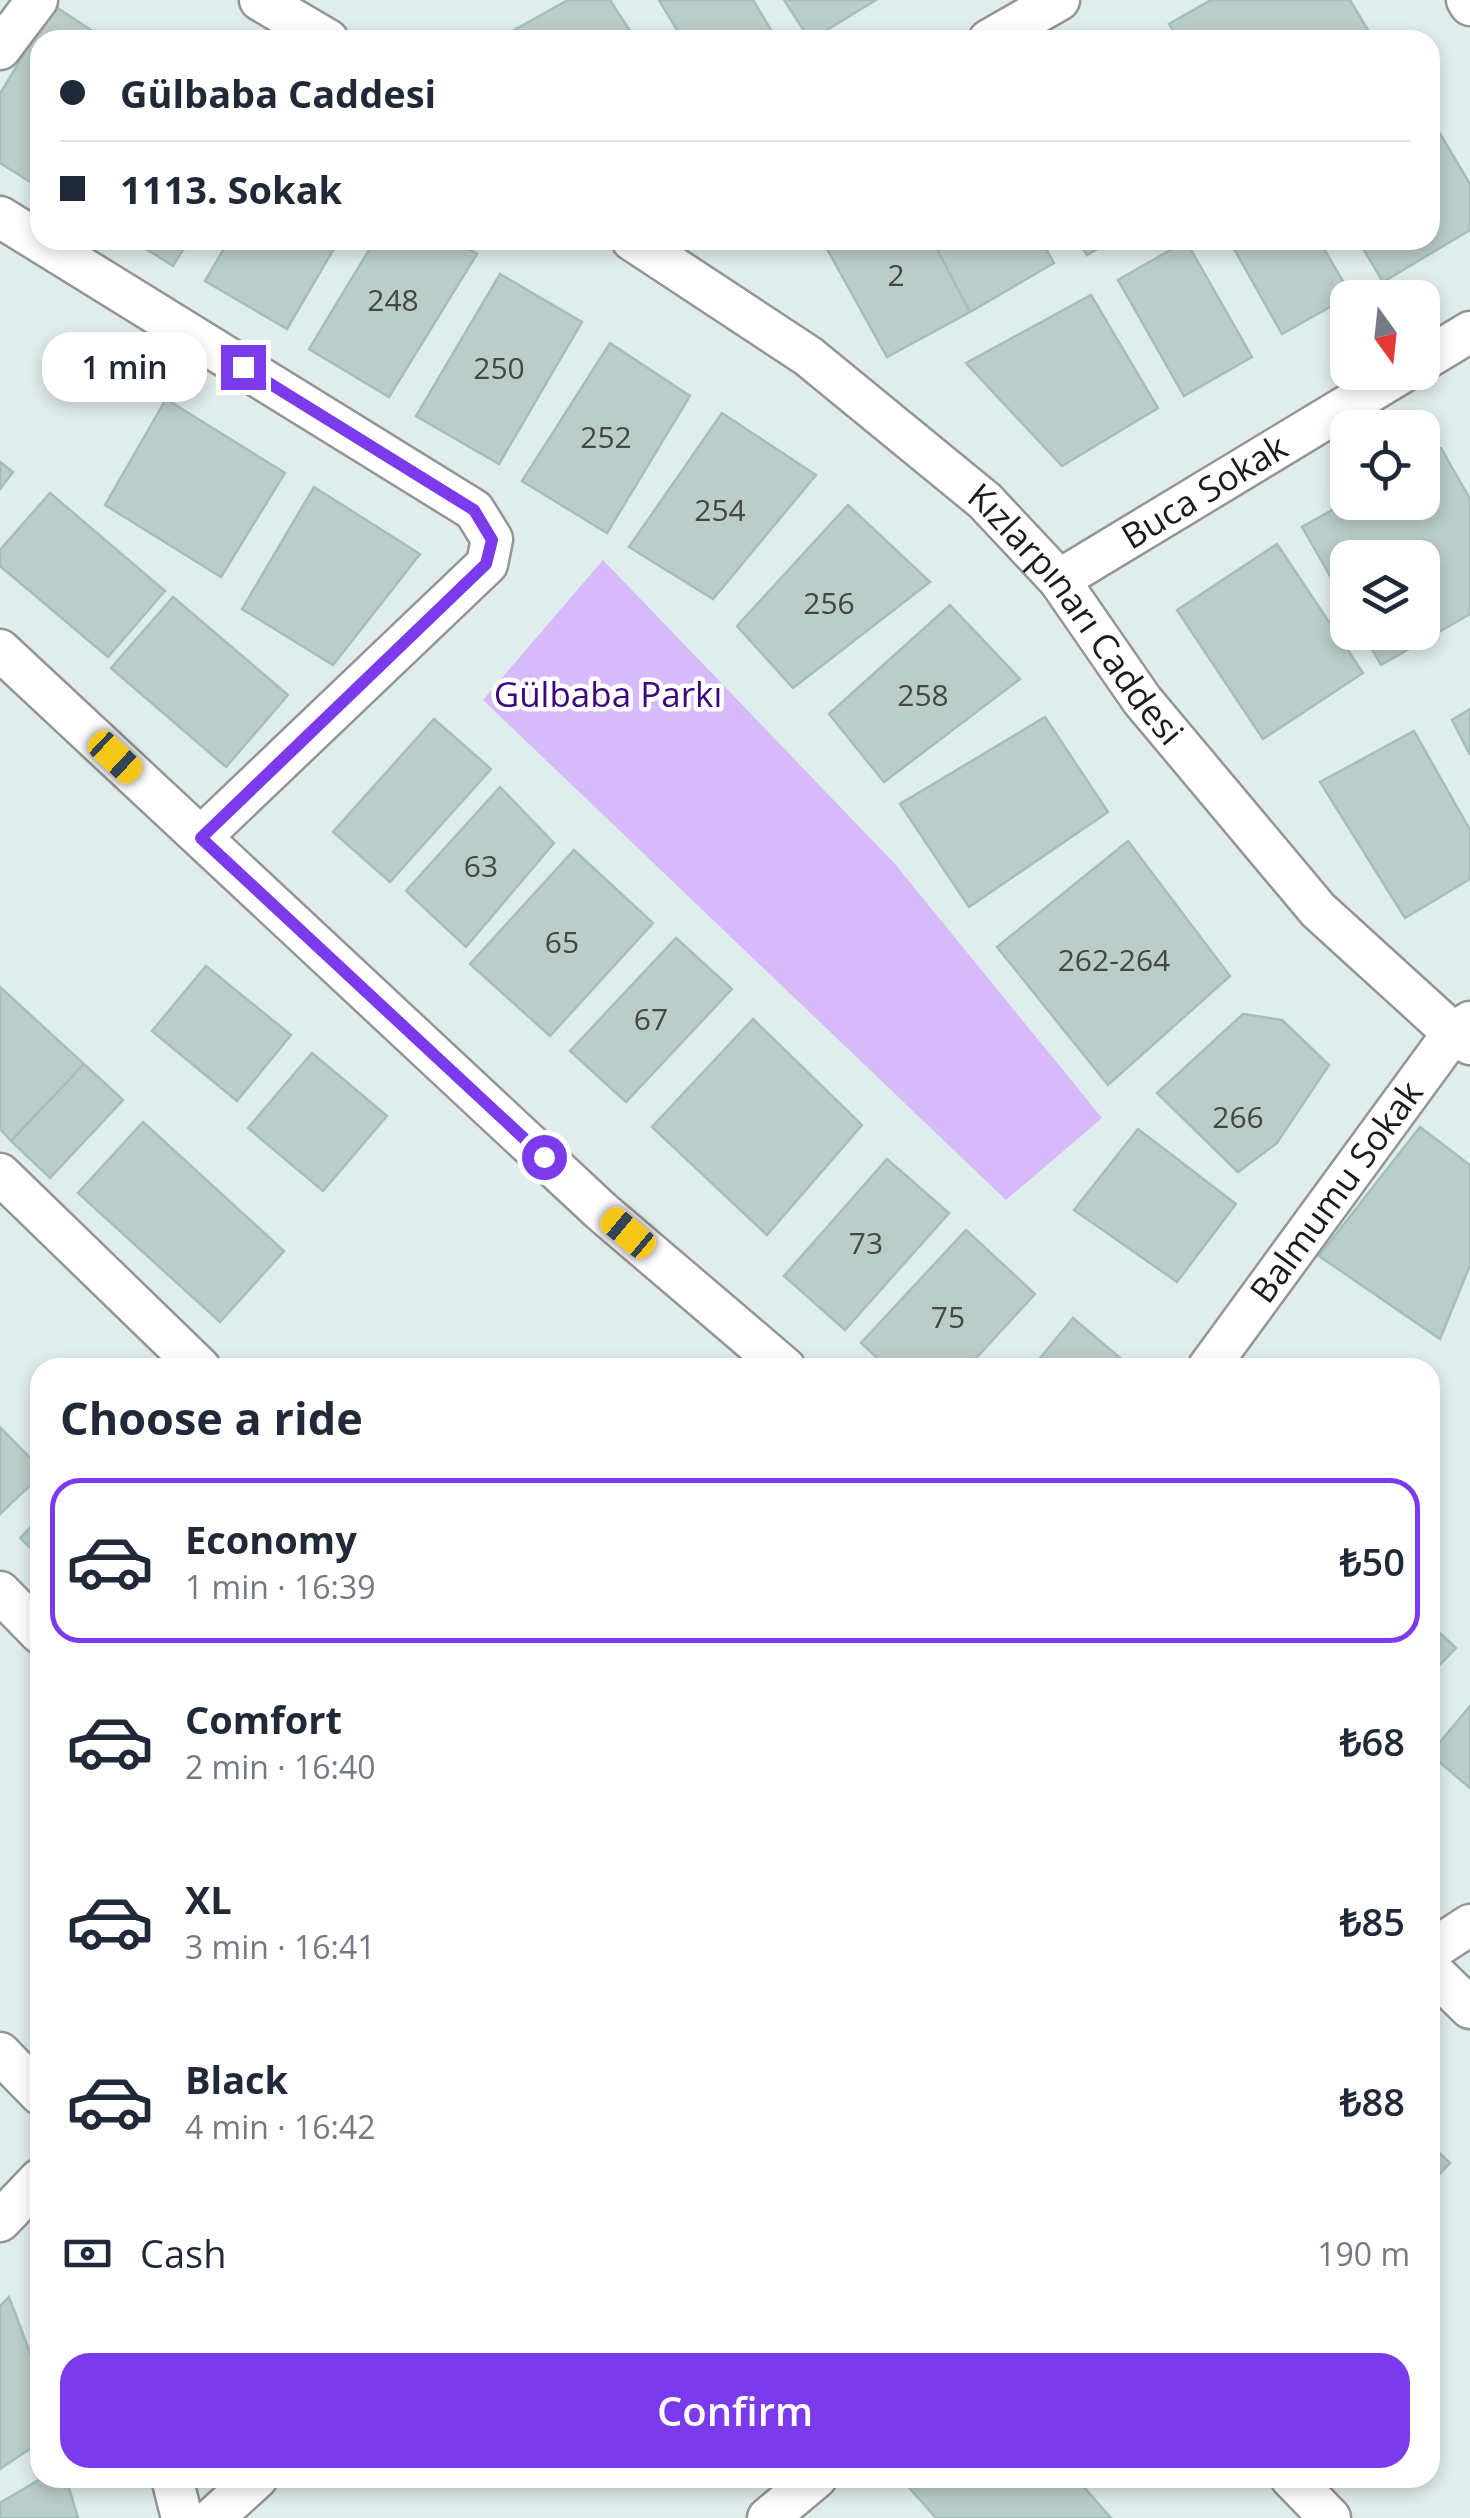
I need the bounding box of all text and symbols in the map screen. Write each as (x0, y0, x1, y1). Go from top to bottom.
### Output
text: Gülbaba Caddesi (120, 67, 436, 119)
text: 1113. Sokak (120, 163, 342, 215)
house number: 2 (887, 254, 905, 295)
house number: 248 (367, 279, 419, 320)
north arrow (1330, 280, 1440, 390)
map controls (1330, 280, 1440, 650)
callout: 1 min (43, 332, 208, 402)
text: 1 min (81, 345, 168, 388)
route end (221, 345, 266, 390)
house number: 250 (473, 347, 525, 388)
button: locate (1330, 410, 1440, 520)
house number: 252 (580, 416, 632, 457)
street label: Buca Sokak (1112, 422, 1296, 559)
street label: Kızlarpınarı Caddesi (959, 472, 1195, 754)
house number: 254 (694, 489, 746, 530)
button: layers (1330, 540, 1440, 650)
house number: 256 (803, 582, 855, 623)
park label: Gülbaba Parkı (494, 670, 722, 717)
house number: 258 (897, 674, 949, 715)
car (83, 726, 147, 788)
house number: 63 (464, 845, 498, 886)
house number: 65 (545, 921, 579, 962)
house number: 262-264 (1058, 939, 1170, 980)
house number: 67 (634, 998, 668, 1039)
street label: Balmumu Sokak (1239, 1070, 1433, 1312)
house number: 266 (1212, 1096, 1264, 1137)
route start (522, 1135, 567, 1180)
car (595, 1202, 661, 1264)
house number: 73 (849, 1222, 883, 1263)
house number: 75 (931, 1296, 965, 1337)
text: Choose a ride (60, 1387, 363, 1448)
text: Economy (185, 1513, 357, 1565)
icon: car (65, 1516, 155, 1606)
text: ₺50 (1340, 1535, 1405, 1587)
text: 1 min · 16:39 (185, 1565, 376, 1608)
text: Comfort (185, 1693, 342, 1745)
icon: car (65, 1696, 155, 1786)
text: ₺68 (1340, 1715, 1405, 1767)
text: 2 min · 16:40 (185, 1745, 376, 1788)
text: XL (185, 1873, 232, 1925)
icon: car (65, 1876, 155, 1966)
text: ₺85 (1340, 1895, 1405, 1947)
text: 3 min · 16:41 (185, 1925, 376, 1968)
text: Black (185, 2053, 288, 2105)
icon: car (65, 2056, 155, 2146)
text: ₺88 (1340, 2075, 1405, 2127)
text: 4 min · 16:42 (185, 2105, 376, 2148)
icon: cash (60, 2226, 115, 2281)
text: Cash (140, 2227, 226, 2279)
text: 190 m (1317, 2232, 1410, 2275)
button: Confirm (60, 2353, 1410, 2468)

